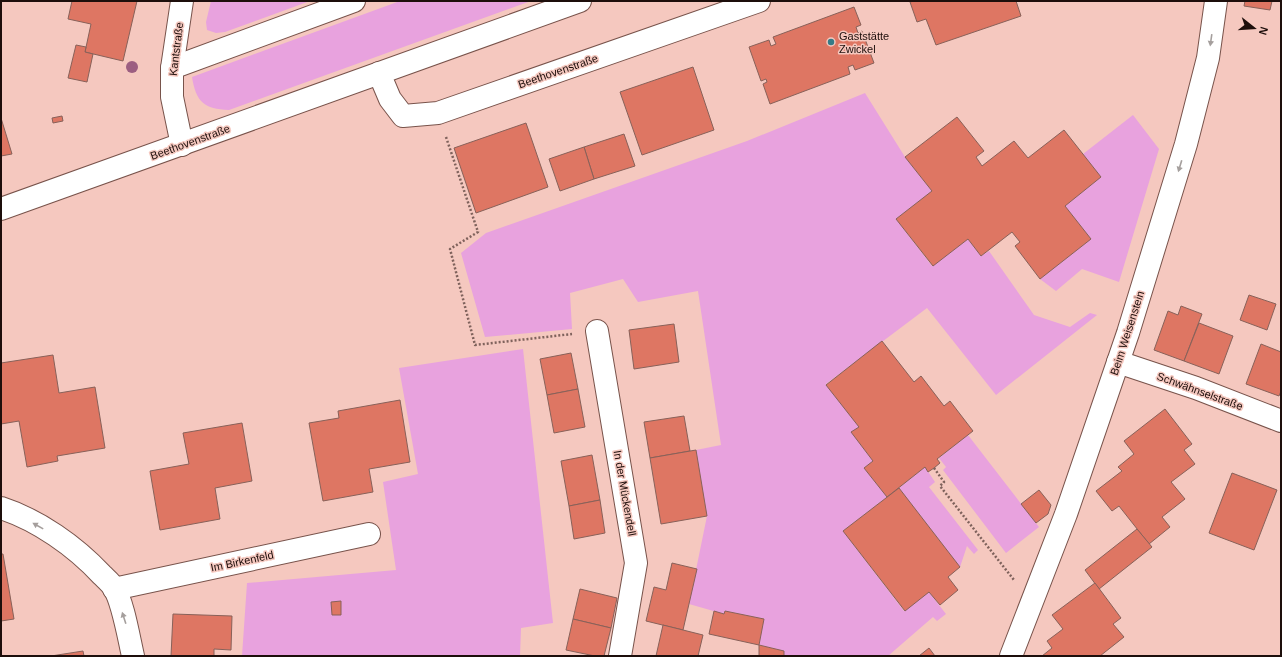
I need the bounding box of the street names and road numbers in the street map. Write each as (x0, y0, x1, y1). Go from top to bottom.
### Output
street label: Kantstraße (167, 22, 185, 76)
street label: Beethovenstraße (516, 52, 600, 90)
street label: Beethovenstraße (149, 122, 231, 162)
street label: Beim Weisenstein (1108, 289, 1146, 377)
street label: Schwähnselstraße (1155, 370, 1245, 412)
street label: In der Mückendell (612, 449, 638, 537)
street label: Im Birkenfeld (209, 548, 275, 574)

